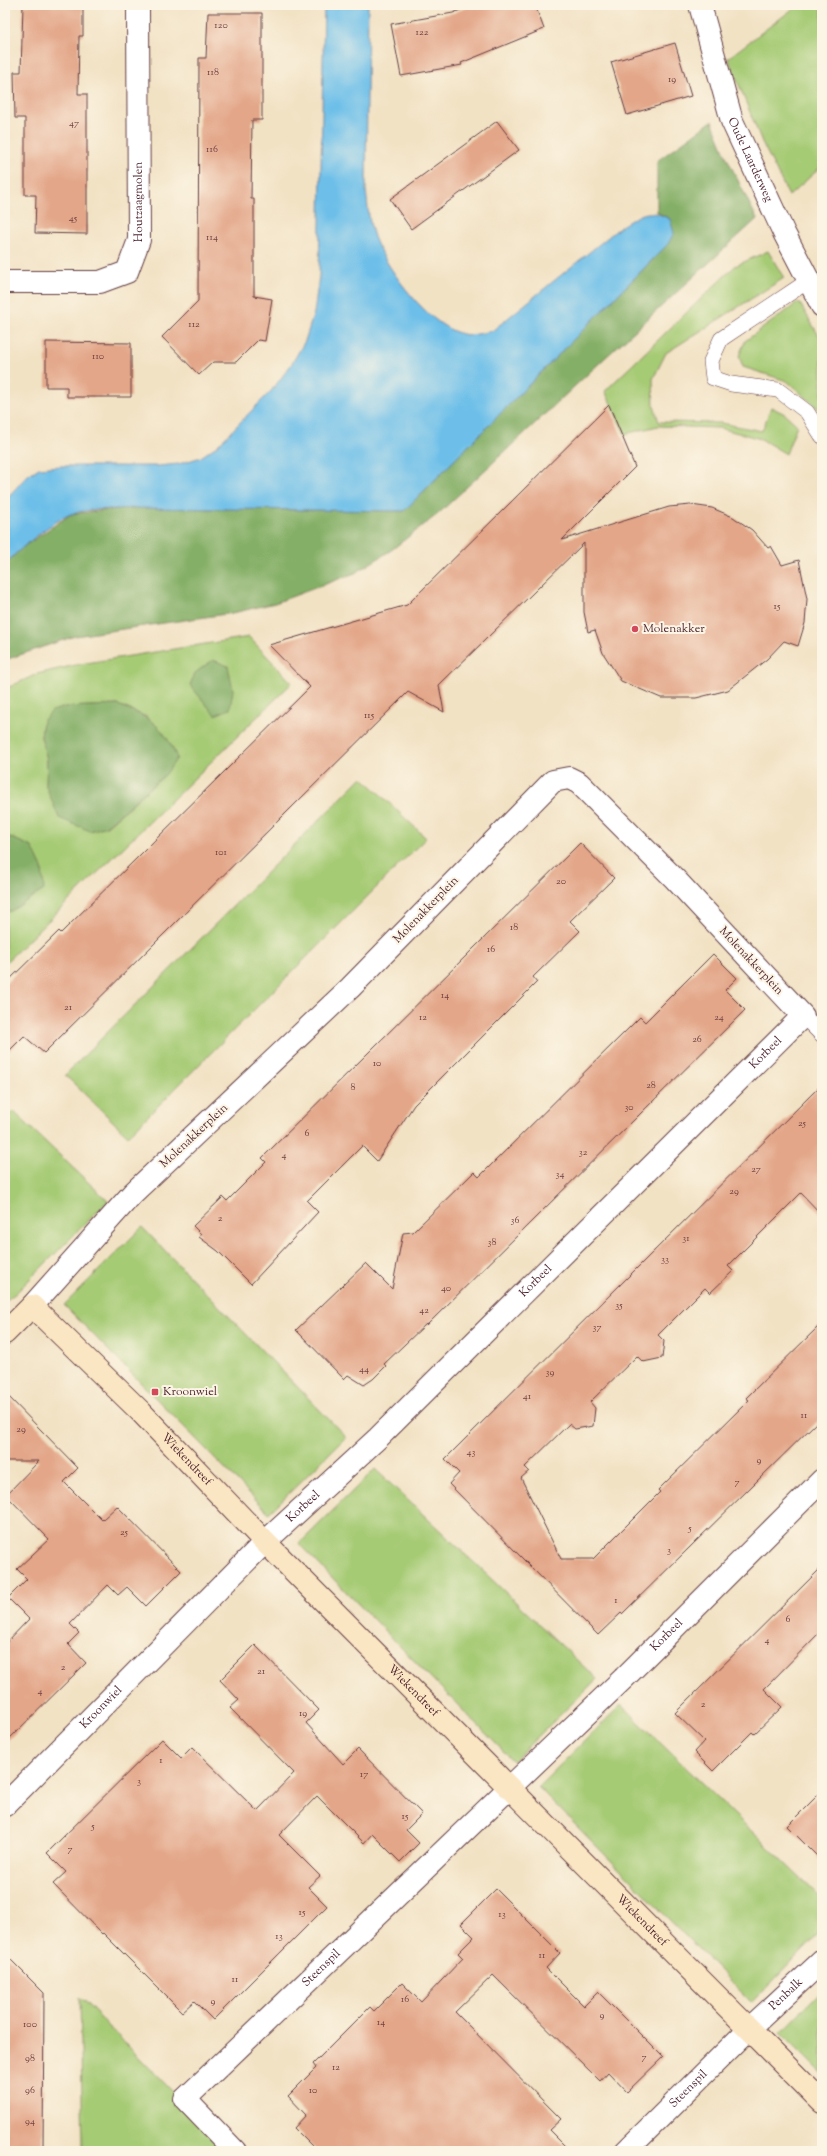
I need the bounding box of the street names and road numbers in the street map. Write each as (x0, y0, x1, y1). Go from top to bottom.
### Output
street label: Oude Laarderweg (723, 114, 777, 205)
street label: Houtzaagmolen (130, 162, 148, 242)
street label: Molenakkerplein (389, 872, 463, 948)
street label: Molenakkerplein (715, 923, 787, 999)
street label: Korbeel (745, 1032, 787, 1073)
street label: Molenakkerplein (156, 1100, 232, 1172)
street label: Korbeel (515, 1260, 557, 1302)
street label: Wiekendreef (157, 1429, 217, 1491)
street label: Korbeel (283, 1486, 325, 1527)
street label: Korbeel (646, 1614, 688, 1656)
street label: Wiekendreef (383, 1661, 444, 1722)
street label: Kroonwiel (76, 1682, 127, 1733)
street label: Wiekendreef (612, 1891, 672, 1951)
street label: Steenspil (298, 1945, 345, 1991)
street label: Penbalk (765, 1974, 808, 2015)
street label: Steenspil (665, 2065, 712, 2112)

